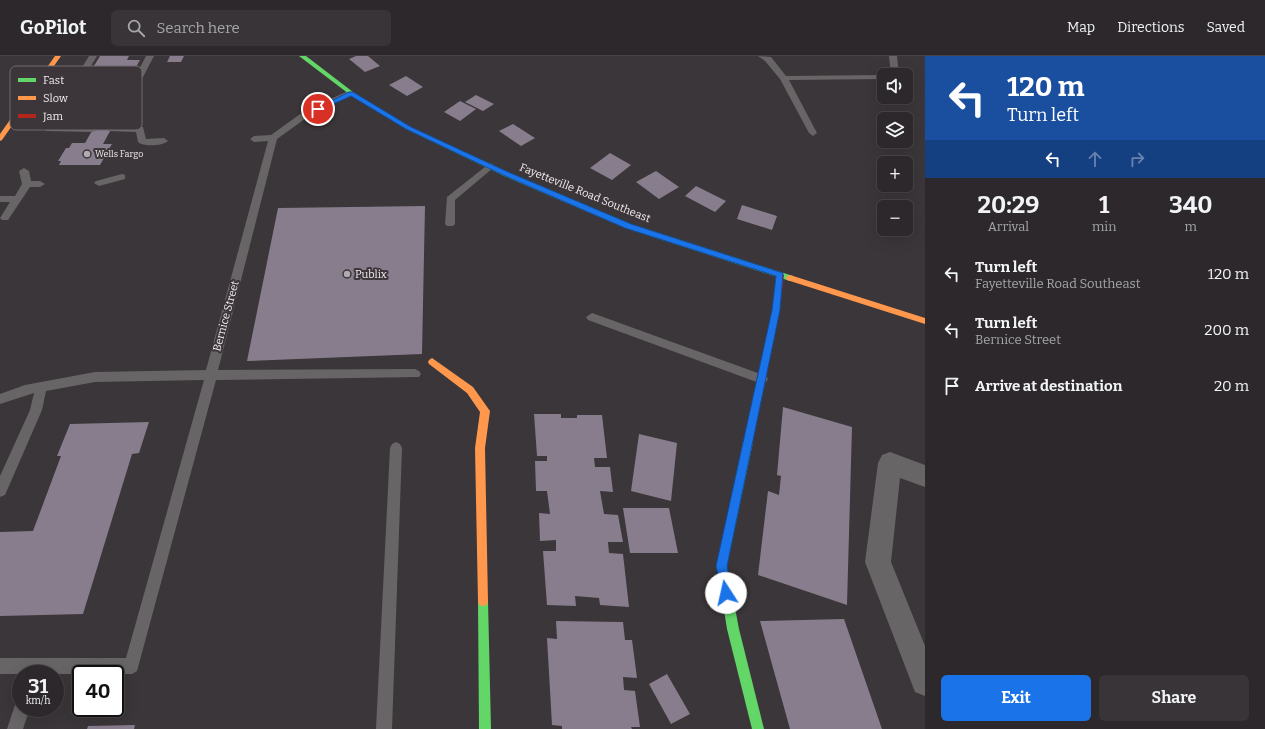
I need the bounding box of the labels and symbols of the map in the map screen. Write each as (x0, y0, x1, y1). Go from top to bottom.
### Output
legend (10, 66, 142, 130)
text: Fast (43, 74, 64, 87)
text: Slow (43, 92, 68, 105)
pin (301, 92, 335, 126)
text: Jam (42, 110, 63, 123)
marker: Wells Fargo (82, 149, 92, 159)
place label: Wells Fargo (95, 149, 143, 159)
street label: Fayetteville Road Southeast (518, 161, 652, 225)
place label: Publix (355, 268, 387, 281)
marker: Publix (342, 269, 352, 279)
street label: Bernice Street (210, 279, 242, 353)
position arrow (705, 572, 747, 614)
speed limit sign: 40 (72, 665, 124, 717)

